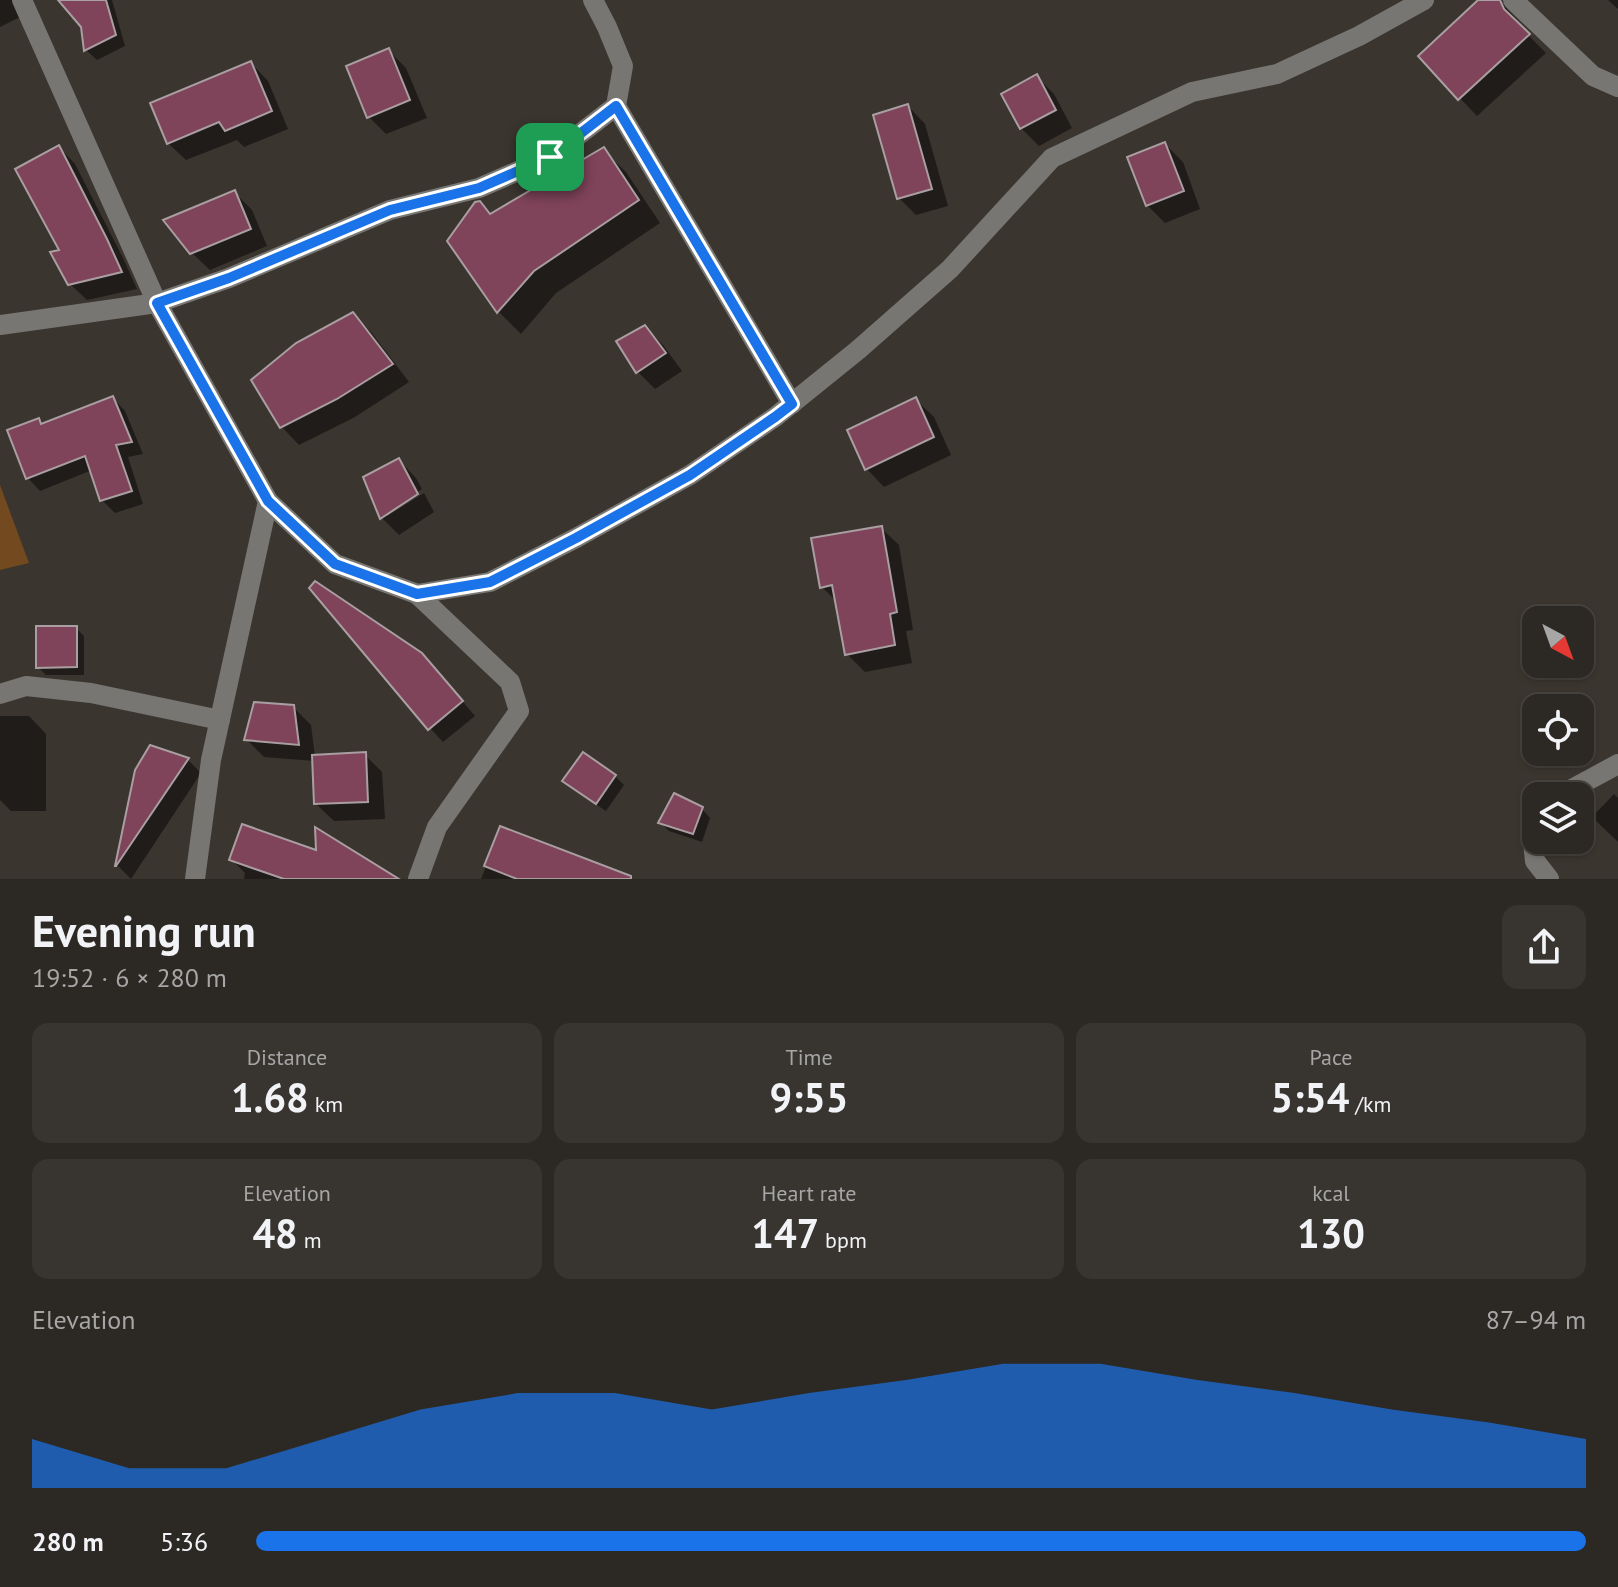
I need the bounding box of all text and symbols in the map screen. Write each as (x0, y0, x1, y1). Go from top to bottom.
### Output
pin (516, 123, 584, 191)
icon: arrive (528, 135, 572, 179)
north arrow (1522, 606, 1594, 678)
map controls (1522, 606, 1594, 854)
button: locate (1522, 694, 1594, 766)
button: layers (1522, 782, 1594, 854)
text: Evening run (32, 902, 256, 959)
button: share (1502, 905, 1586, 989)
text: 19:52 · 6 × 280 m (32, 961, 227, 994)
text: Distance (247, 1043, 327, 1071)
text: Time (785, 1043, 833, 1071)
text: Pace (1309, 1043, 1353, 1071)
text: 1.68 (231, 1071, 309, 1123)
text: 9:55 (770, 1071, 848, 1123)
text: 5:54 (1271, 1071, 1349, 1123)
text: km (309, 1090, 343, 1118)
text: /km (1349, 1090, 1391, 1118)
text: Elevation (243, 1179, 331, 1207)
text: Heart rate (761, 1179, 857, 1207)
text: kcal (1312, 1179, 1350, 1207)
text: 48 (252, 1207, 298, 1259)
text: 147 (751, 1207, 819, 1259)
text: 130 (1297, 1207, 1365, 1259)
text: m (298, 1226, 322, 1254)
text: bpm (819, 1226, 867, 1254)
text: Elevation (32, 1303, 136, 1336)
text: 87–94 m (1486, 1303, 1586, 1336)
text: 280 m (32, 1525, 104, 1558)
text: 5:36 (160, 1525, 208, 1558)

